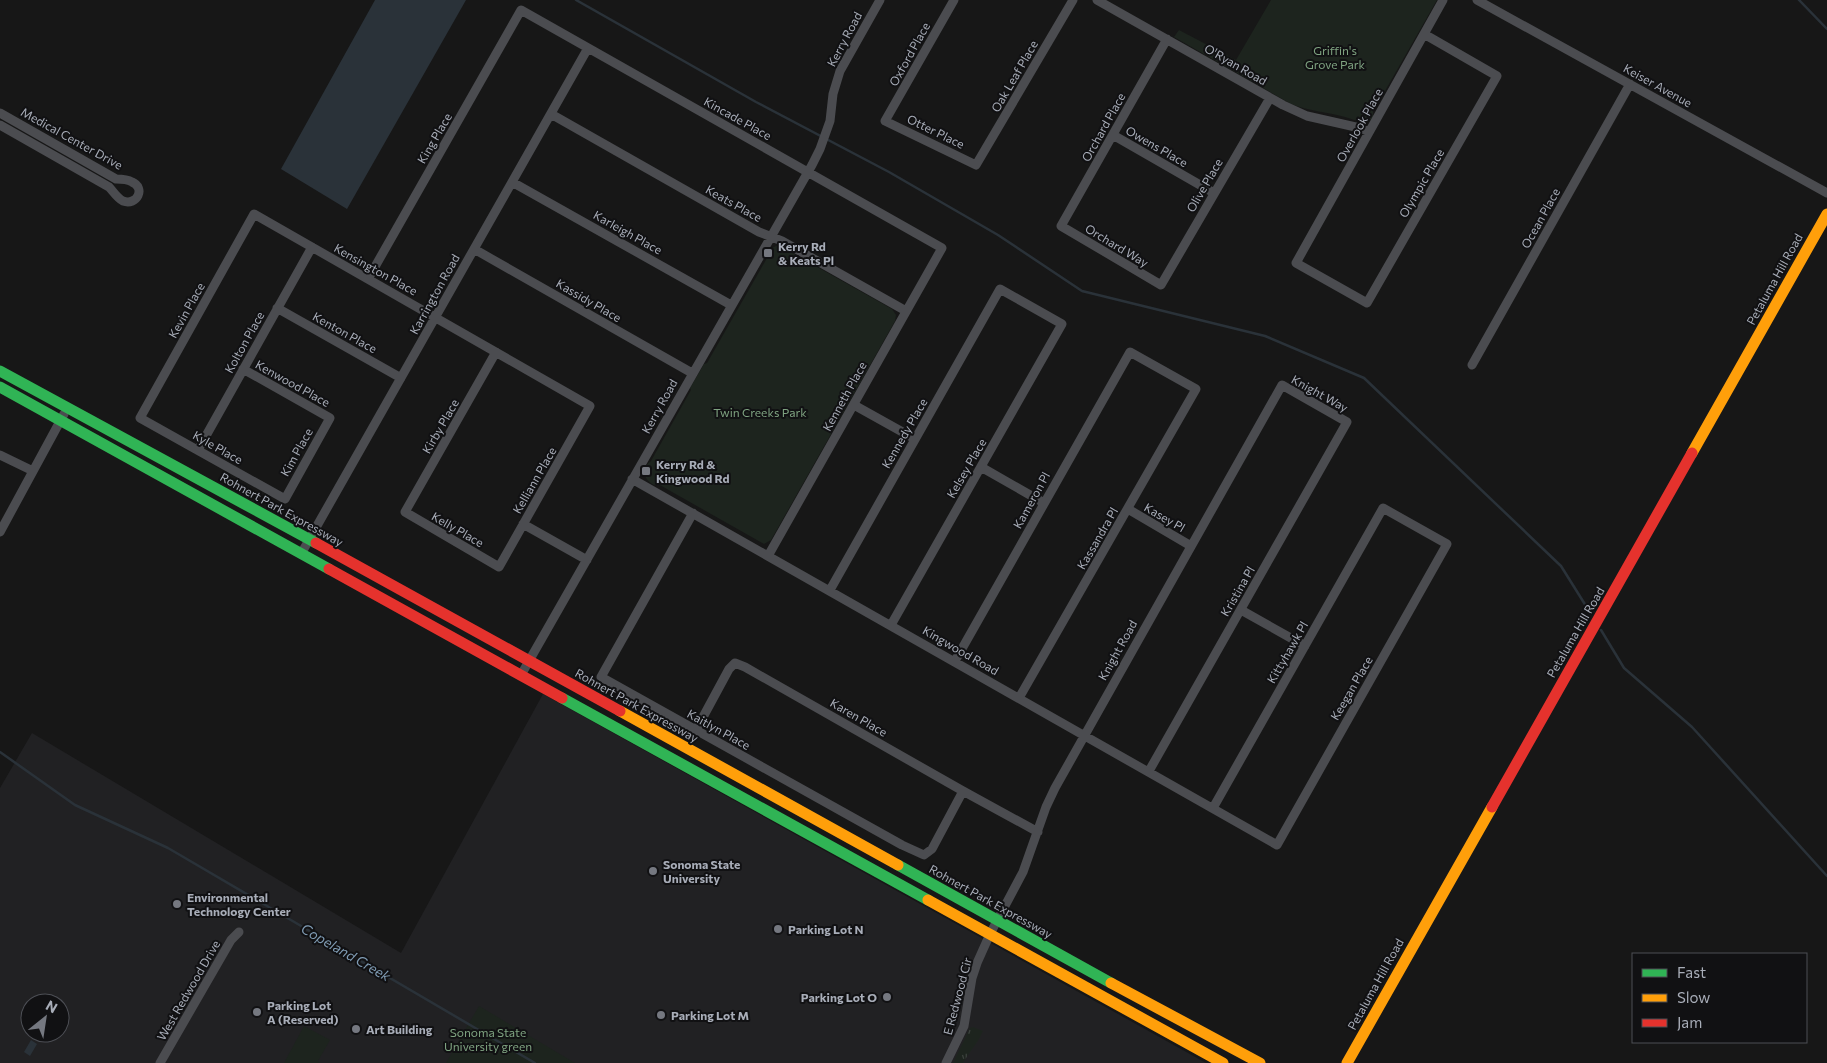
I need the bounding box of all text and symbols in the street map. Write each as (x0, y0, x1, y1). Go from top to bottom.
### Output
street label: Kerry Road (824, 9, 864, 69)
street label: Oxford Place (886, 20, 932, 88)
street label: Oak Leaf Place (988, 38, 1040, 114)
street label: O'Ryan Road (1202, 41, 1270, 88)
park label: Griffin's Grove Park (1305, 43, 1366, 71)
street label: Keiser Avenue (1621, 60, 1695, 110)
street label: Overlook Place (1333, 86, 1385, 164)
street label: Orchard Place (1078, 90, 1128, 164)
street label: Kincade Place (702, 94, 774, 142)
street label: Medical Center Drive (19, 104, 125, 172)
street label: King Place (414, 110, 454, 166)
street label: Otter Place (905, 111, 967, 151)
street label: Owens Place (1124, 123, 1190, 169)
street label: Olympic Place (1396, 146, 1446, 220)
street label: Olive Place (1183, 156, 1225, 214)
street label: Keats Place (703, 182, 765, 224)
street label: Ocean Place (1518, 185, 1562, 251)
street label: Karleigh Place (591, 207, 665, 257)
street label: Orchard Way (1083, 221, 1151, 269)
street label: Petaluma Hill Road (1743, 231, 1805, 327)
place label: Kerry Rd & Keats Pl (778, 239, 834, 267)
street label: Kensington Place (332, 240, 420, 298)
marker: Kerry Rd & Keats Pl (762, 247, 774, 259)
street label: Karrington Road (406, 251, 462, 337)
street label: Kassidy Place (554, 276, 624, 324)
street label: Kevin Place (165, 280, 207, 340)
street label: Kolton Place (221, 309, 267, 375)
street label: Kenton Place (310, 309, 380, 355)
street label: Kenwood Place (253, 357, 333, 409)
street label: Kenneth Place (819, 359, 869, 433)
street label: Knight Way (1289, 372, 1351, 414)
street label: Kerry Road (638, 376, 680, 436)
street label: Kennedy Place (878, 395, 930, 471)
street label: Kirby Place (419, 396, 461, 456)
park label: Twin Creeks Park (713, 405, 807, 419)
street label: Kim Place (277, 425, 315, 479)
street label: Kyle Place (191, 428, 245, 466)
street label: Kelsey Place (943, 436, 989, 500)
street label: Kelliann Place (509, 444, 559, 516)
place label: Kerry Rd & Kingwood Rd (656, 457, 730, 485)
marker: Kerry Rd & Kingwood Rd (640, 465, 652, 477)
street label: Rohnert Park Expressway (218, 469, 346, 549)
street label: Kameron Pl (1010, 469, 1052, 531)
street label: Kasey Pl (1142, 500, 1188, 534)
street label: Kassandra Pl (1074, 505, 1120, 571)
street label: Kelly Place (430, 509, 486, 549)
street label: Kristina Pl (1217, 564, 1257, 618)
street label: Petaluma Hill Road (1543, 584, 1607, 680)
street label: Knight Road (1095, 617, 1139, 683)
street label: Kittyhawk Pl (1264, 619, 1310, 685)
street label: Kingwood Road (920, 623, 1002, 677)
street label: Keegan Place (1327, 654, 1375, 722)
street label: Rohnert Park Expressway (573, 665, 701, 745)
street label: Karen Place (828, 695, 890, 739)
street label: Kaitlyn Place (685, 706, 753, 752)
place label: Sonoma State University (663, 857, 740, 885)
street label: Rohnert Park Expressway (927, 861, 1055, 941)
marker: Sonoma State University (647, 865, 659, 877)
place label: Environmental Technology Center (187, 890, 291, 918)
marker: Environmental Technology Center (171, 898, 183, 910)
water label: Copeland Creek (298, 919, 394, 985)
place label: Parking Lot N (788, 922, 864, 936)
marker: Parking Lot N (772, 923, 784, 935)
street label: Petaluma Hill Road (1344, 936, 1406, 1032)
street label: West Redwood Drive (154, 937, 222, 1043)
legend (1632, 953, 1807, 1043)
street label: E Redwood Cir (940, 956, 974, 1036)
text: Fast (1677, 963, 1706, 981)
text: Slow (1677, 988, 1710, 1006)
place label: Parking Lot O (801, 990, 877, 1004)
marker: Parking Lot O (881, 991, 893, 1003)
north arrow (20, 993, 70, 1043)
text: N (43, 996, 61, 1016)
place label: Parking Lot A (Reserved) (267, 998, 338, 1026)
marker: Parking Lot A (Reserved) (251, 1006, 263, 1018)
place label: Parking Lot M (671, 1008, 749, 1022)
marker: Parking Lot M (655, 1009, 667, 1021)
text: Jam (1677, 1013, 1702, 1031)
place label: Art Building (366, 1022, 433, 1036)
marker: Art Building (350, 1023, 362, 1035)
park label: Sonoma State University green (444, 1025, 532, 1053)

